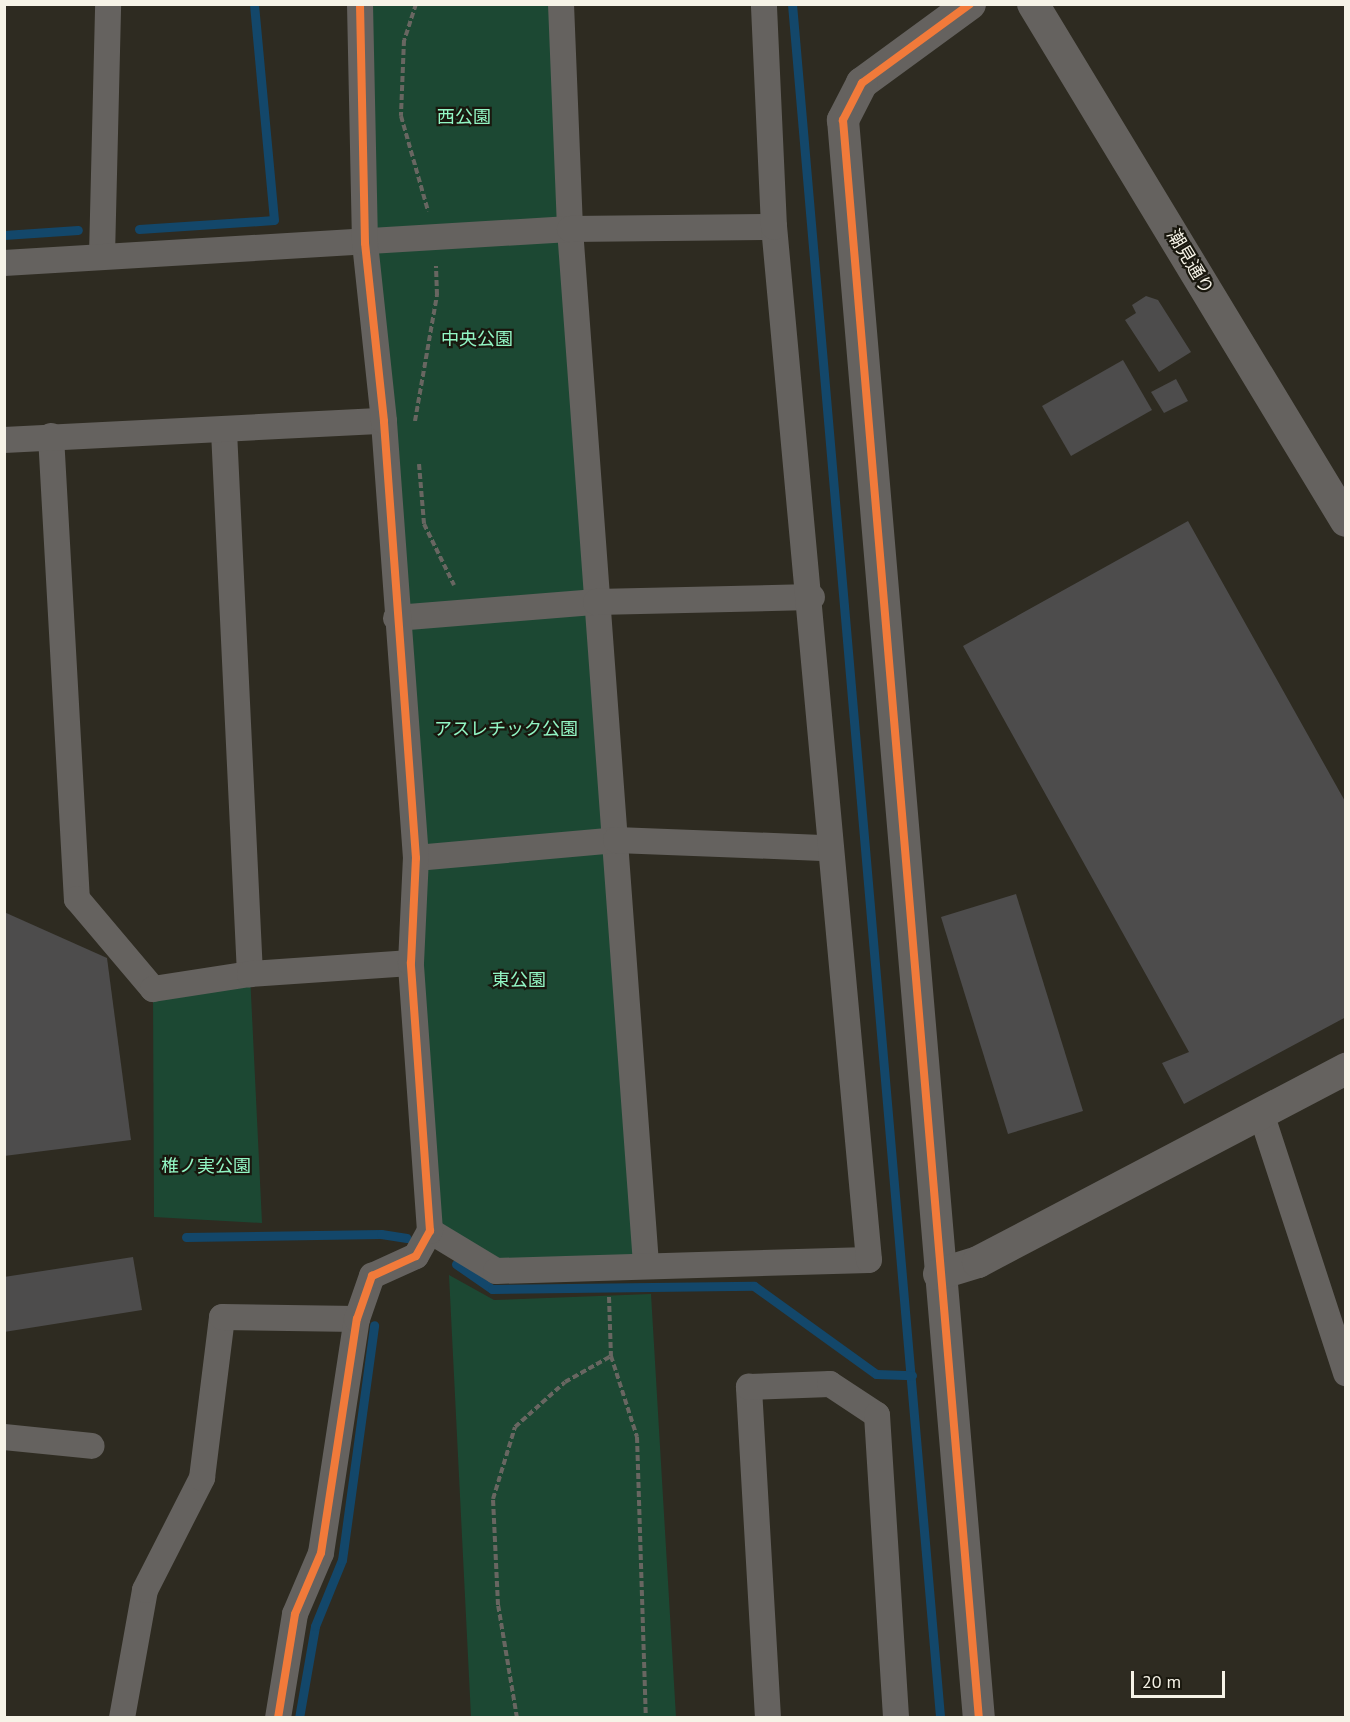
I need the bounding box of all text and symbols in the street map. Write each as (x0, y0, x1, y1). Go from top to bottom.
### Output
park label: 西公園 (437, 106, 491, 128)
street label: 潮見通り (1162, 226, 1218, 298)
park label: 中央公園 (441, 328, 513, 350)
park label: アスレチック公園 (434, 718, 578, 740)
park label: 東公園 (492, 969, 546, 991)
park label: 椎ノ実公園 (161, 1155, 251, 1177)
scale bar (1134, 1659, 1228, 1697)
text: 20 m (1142, 1670, 1181, 1693)

